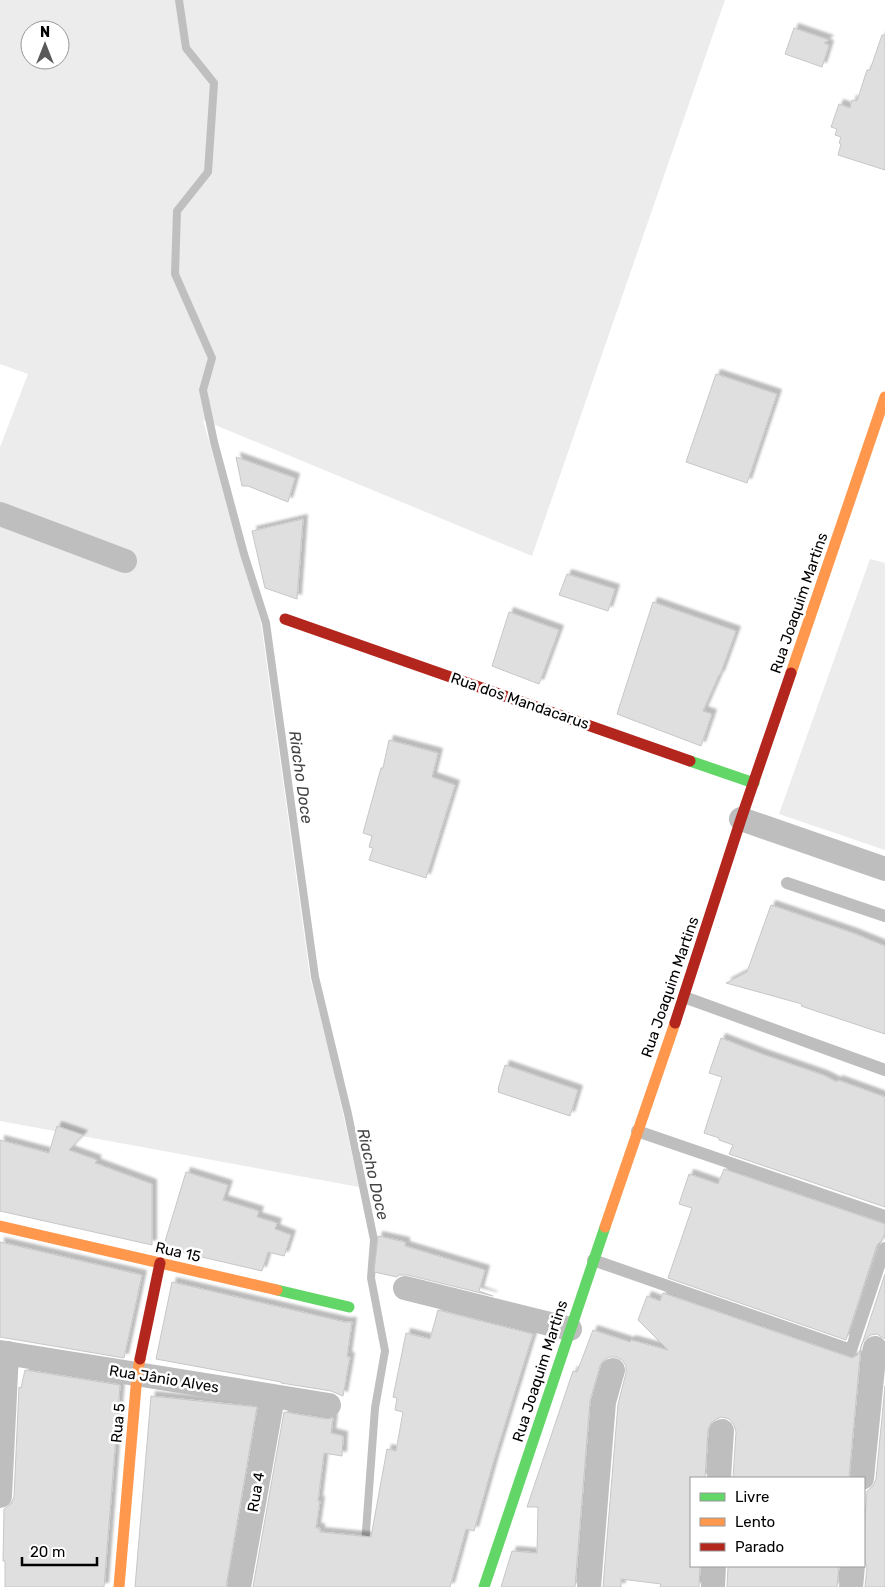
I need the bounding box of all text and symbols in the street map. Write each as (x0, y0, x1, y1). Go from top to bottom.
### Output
north arrow (20, 20, 70, 70)
text: N (40, 24, 50, 41)
street label: Rua Joaquim Martins (766, 530, 832, 676)
street label: Rua dos Mandacarus (448, 669, 592, 733)
water label: Riacho Doce (285, 729, 317, 825)
street label: Rua Joaquim Martins (637, 914, 703, 1060)
water label: Riacho Doce (353, 1126, 393, 1222)
street label: Rua 15 (153, 1238, 203, 1266)
street label: Rua Joaquim Martins (509, 1298, 572, 1444)
street label: Rua Jânio Alves (108, 1361, 221, 1397)
street label: Rua 5 (107, 1402, 129, 1444)
street label: Rua 4 (244, 1471, 268, 1513)
legend (690, 1477, 865, 1567)
text: Livre (735, 1488, 769, 1506)
text: Lento (735, 1513, 775, 1531)
scale bar (22, 1534, 98, 1566)
text: Parado (735, 1538, 784, 1556)
text: 20 m (30, 1543, 65, 1561)

